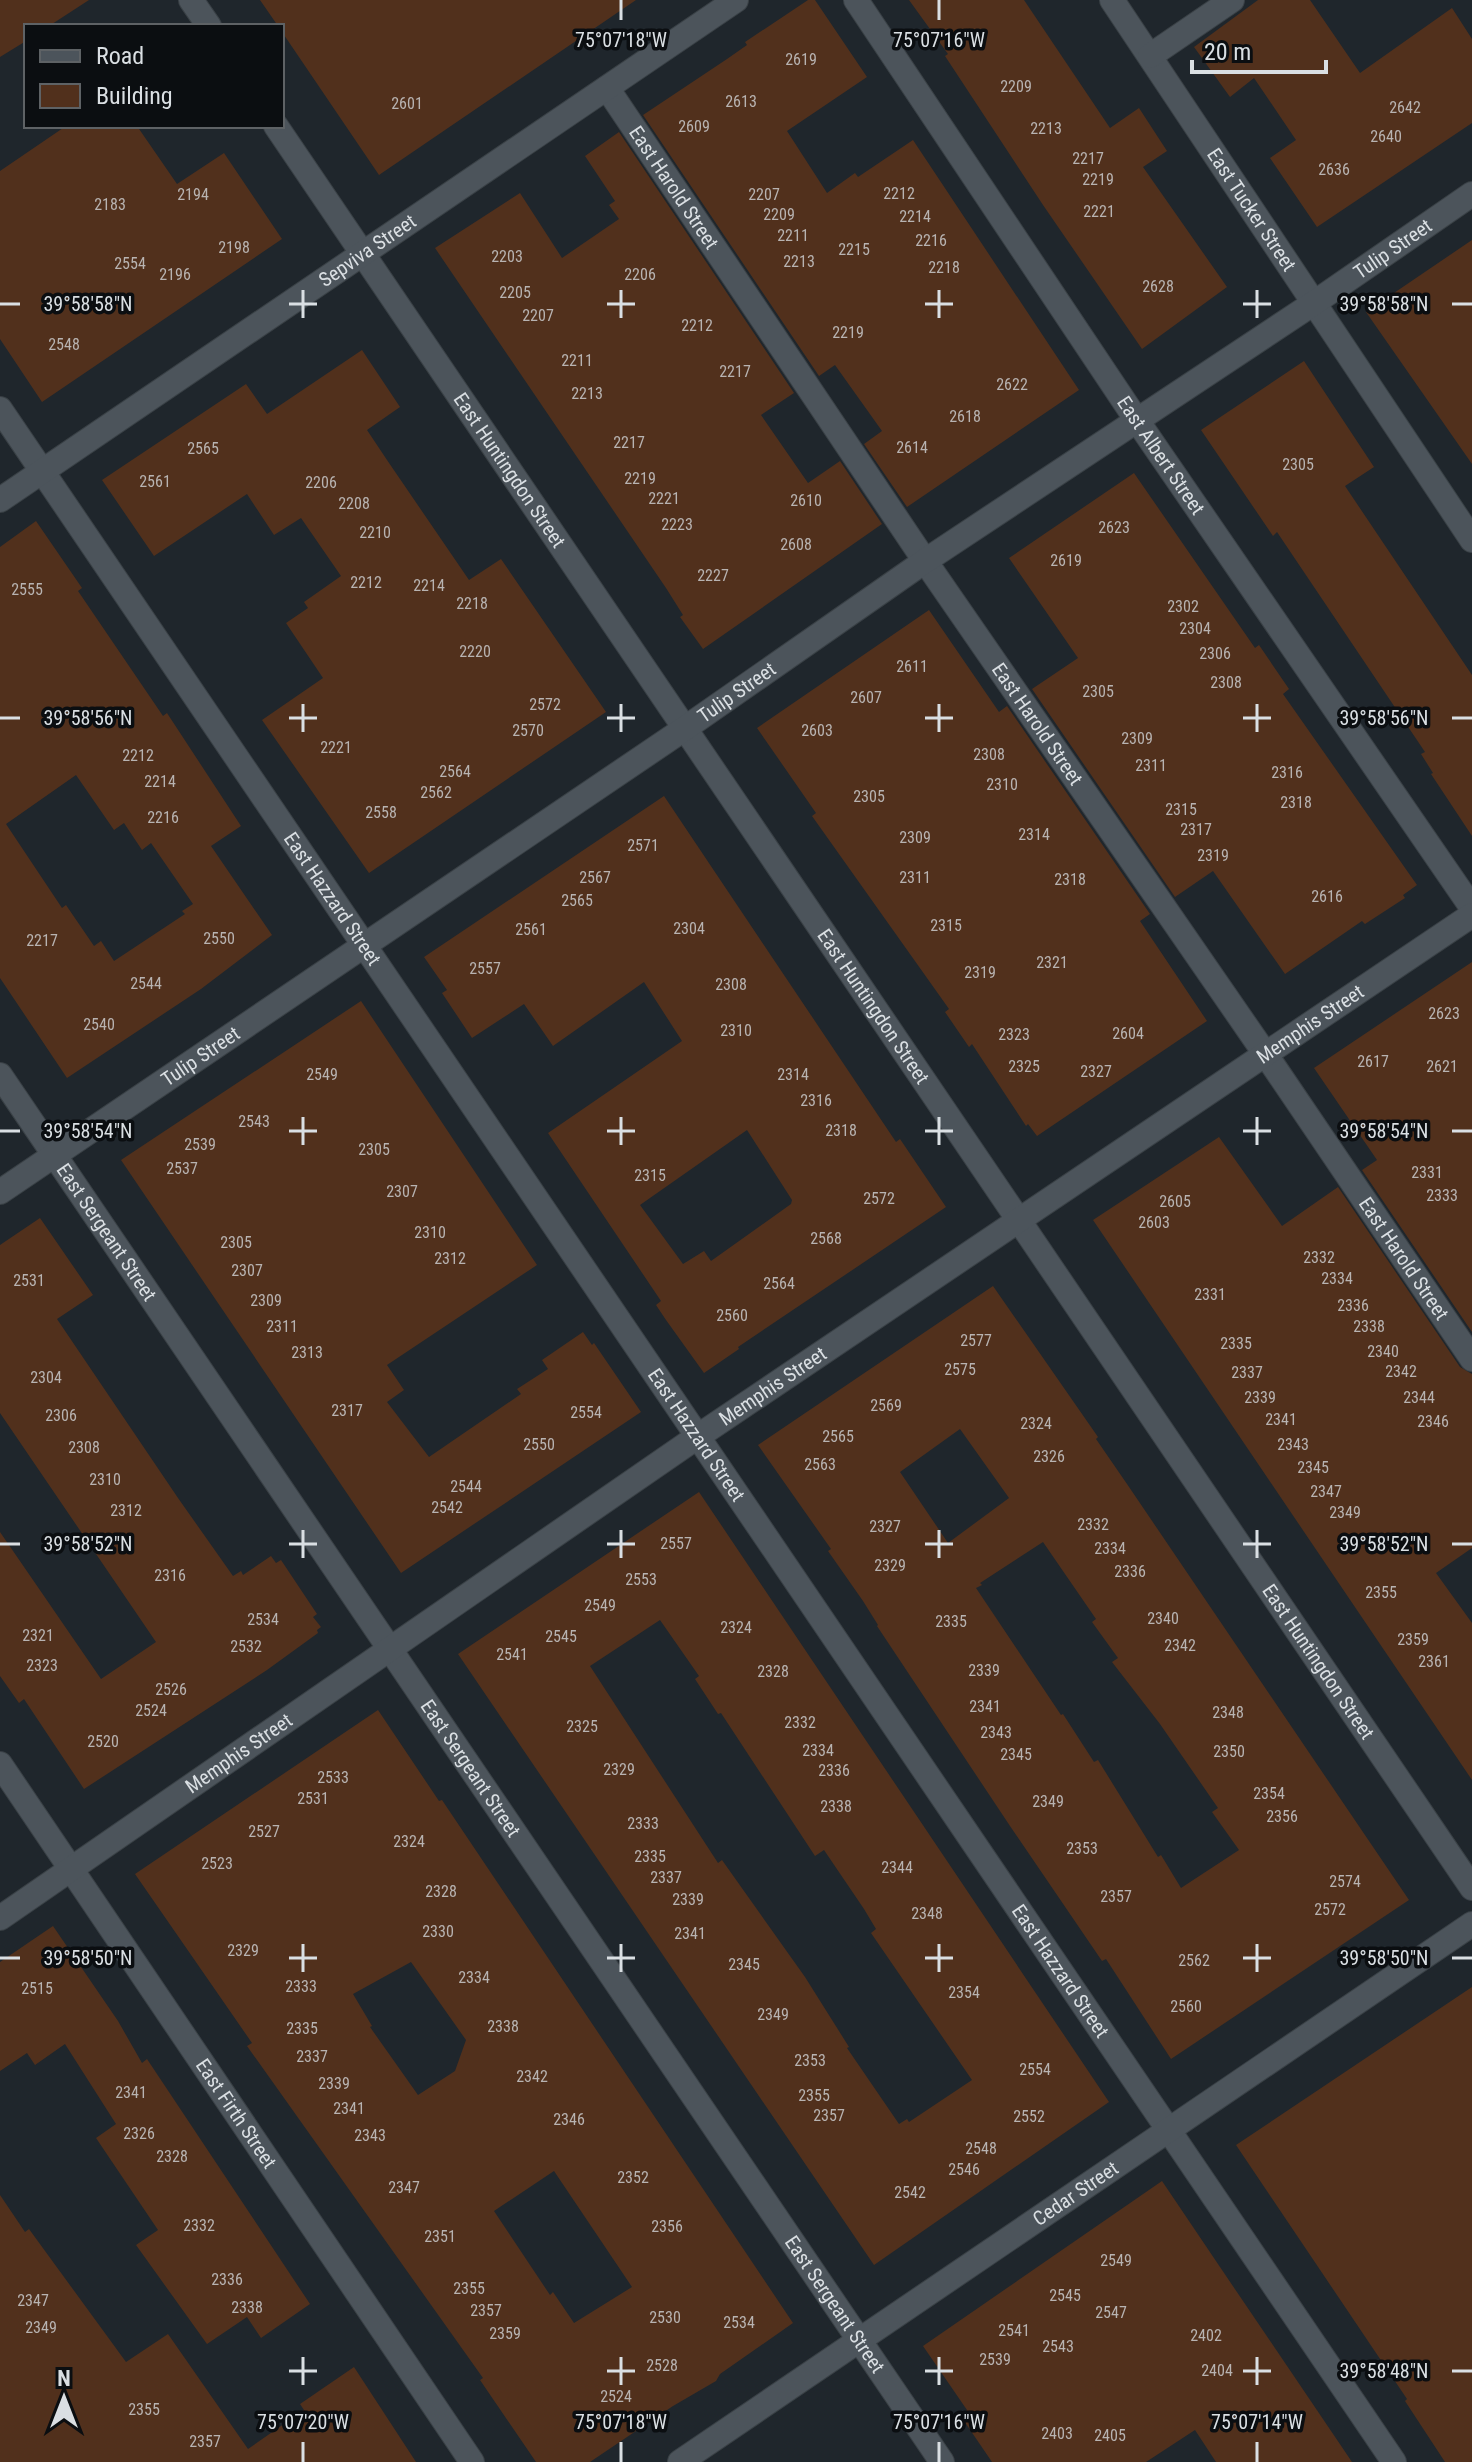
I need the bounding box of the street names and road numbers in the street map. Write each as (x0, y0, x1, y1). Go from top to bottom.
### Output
street label: East Harold Street (624, 121, 724, 254)
street label: East Tucker Street (1202, 144, 1301, 276)
street label: Sepviva Street (314, 209, 420, 292)
street label: Tulip Street (1349, 213, 1436, 284)
street label: East Huntingdon Street (449, 388, 571, 552)
street label: East Albert Street (1112, 391, 1210, 519)
street label: Tulip Street (693, 657, 780, 728)
street label: East Harold Street (987, 658, 1088, 790)
street label: East Hazzard Street (279, 828, 386, 970)
street label: East Huntingdon Street (812, 924, 935, 1089)
street label: Memphis Street (1252, 979, 1368, 1069)
street label: Tulip Street (157, 1021, 244, 1091)
street label: East Sergeant Street (52, 1159, 162, 1305)
street label: East Harold Street (1354, 1192, 1454, 1325)
street label: Memphis Street (714, 1341, 831, 1431)
street label: East Hazzard Street (643, 1364, 750, 1506)
street label: East Huntingdon Street (1257, 1580, 1379, 1744)
street label: East Sergeant Street (416, 1695, 526, 1842)
street label: Memphis Street (181, 1708, 297, 1798)
street label: East Hazzard Street (1007, 1900, 1114, 2042)
street label: East Firth Street (191, 2054, 282, 2173)
street label: Cedar Street (1028, 2156, 1123, 2231)
street label: East Sergeant Street (780, 2231, 890, 2378)

